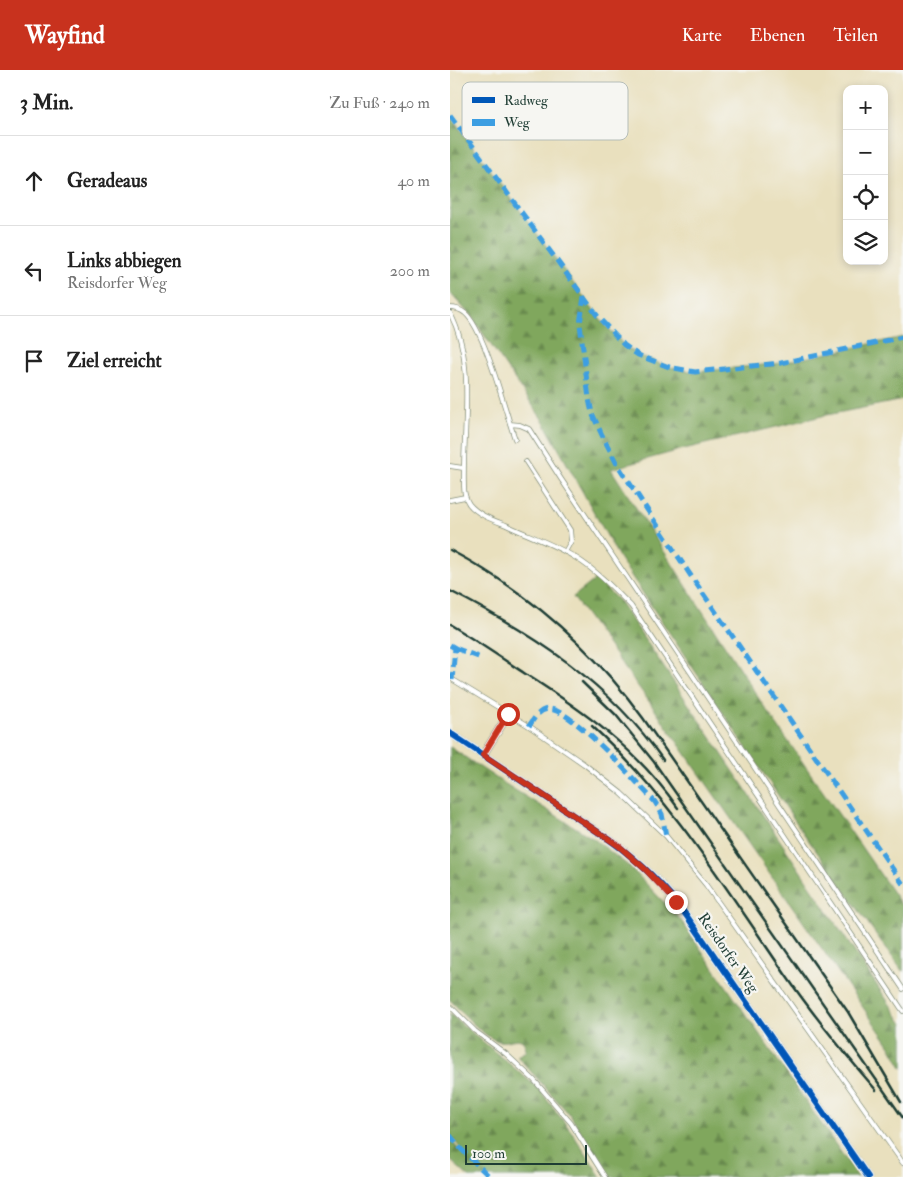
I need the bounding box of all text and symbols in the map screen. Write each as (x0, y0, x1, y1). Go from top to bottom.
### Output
text: Wayfind (25, 20, 105, 51)
text: Karte (682, 24, 722, 47)
text: Ebenen (750, 24, 805, 47)
text: Teilen (833, 24, 878, 47)
legend (462, 82, 628, 140)
map controls (843, 85, 888, 265)
button: + (843, 85, 888, 130)
text: 3 Min. (20, 89, 73, 116)
text: Radweg (504, 92, 549, 109)
text: Zu Fuß · 240 m (329, 93, 430, 113)
text: Weg (503, 114, 531, 131)
button: − (843, 130, 888, 175)
icon: ahead (20, 167, 48, 195)
text: Geradeaus (67, 169, 147, 193)
text: 40 m (397, 171, 430, 191)
button: locate (843, 175, 888, 220)
button: layers (843, 220, 888, 265)
text: Links abbiegen (67, 249, 181, 273)
icon: left (20, 257, 48, 285)
text: 200 m (390, 261, 430, 281)
text: Reisdorfer Weg (67, 273, 167, 293)
icon: arrive (20, 347, 48, 375)
text: Ziel erreicht (67, 349, 162, 373)
route start (497, 703, 520, 726)
route end (665, 891, 688, 914)
street label: Reisdorfer Weg (693, 909, 763, 997)
scale bar (465, 1142, 588, 1165)
text: 100 m (472, 1145, 505, 1162)

